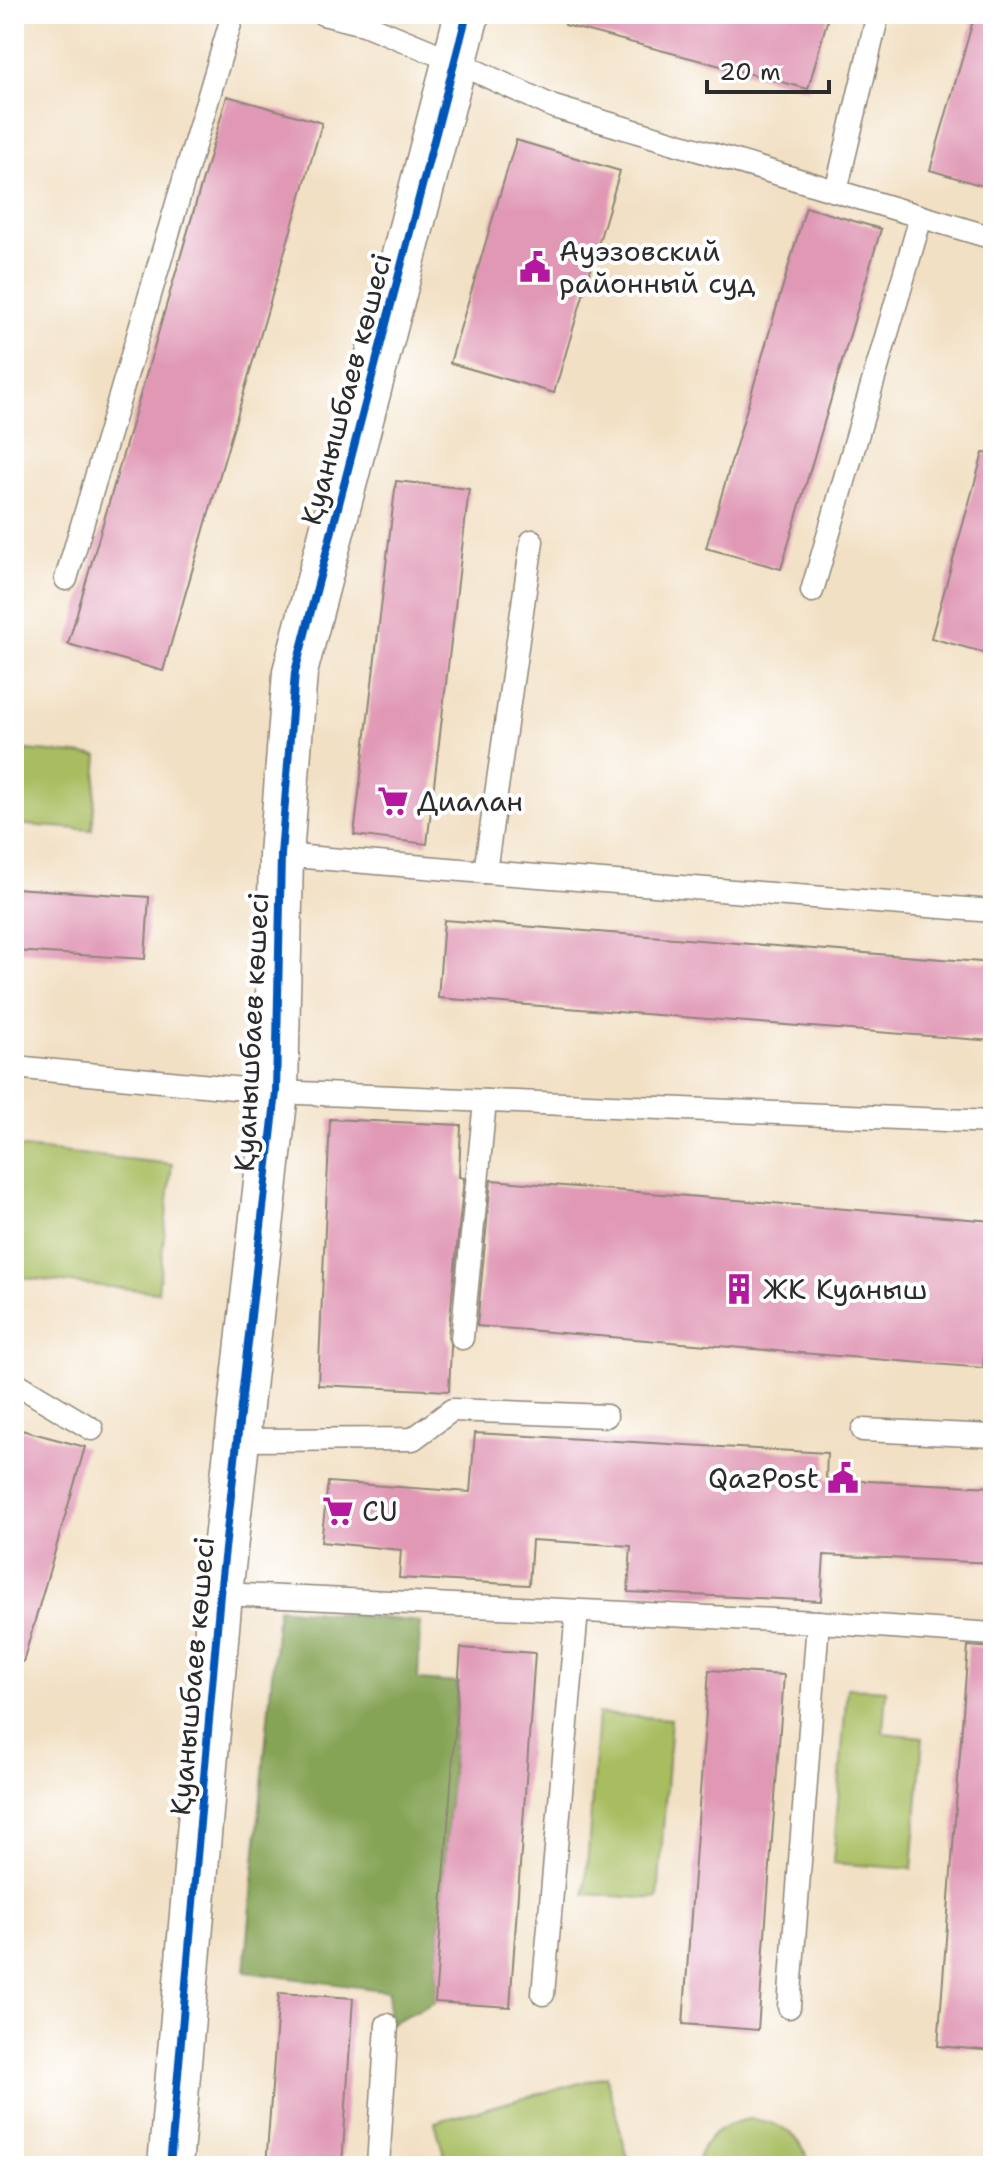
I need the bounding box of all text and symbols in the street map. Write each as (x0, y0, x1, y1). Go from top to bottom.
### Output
scale bar (707, 44, 829, 94)
text: 20 m (719, 56, 781, 88)
place label: Ауэзовский районный суд (559, 232, 756, 302)
street label: Қуанышбаев көшесі (291, 249, 401, 529)
public building icon: Ауэзовский районный суд (518, 250, 552, 284)
place label: Диалан (417, 782, 523, 820)
supermarket icon: Диалан (376, 784, 410, 818)
street label: Қуанышбаев көшесі (225, 891, 277, 1173)
place label: ЖК Куаныш (763, 1270, 927, 1308)
building icon: ЖК Куаныш (722, 1272, 756, 1306)
place label: QazPost (708, 1459, 819, 1497)
public building icon: QazPost (826, 1461, 860, 1495)
place label: CU (362, 1492, 398, 1530)
supermarket icon: CU (321, 1494, 355, 1528)
street label: Қуанышбаев көшесі (161, 1535, 223, 1817)

